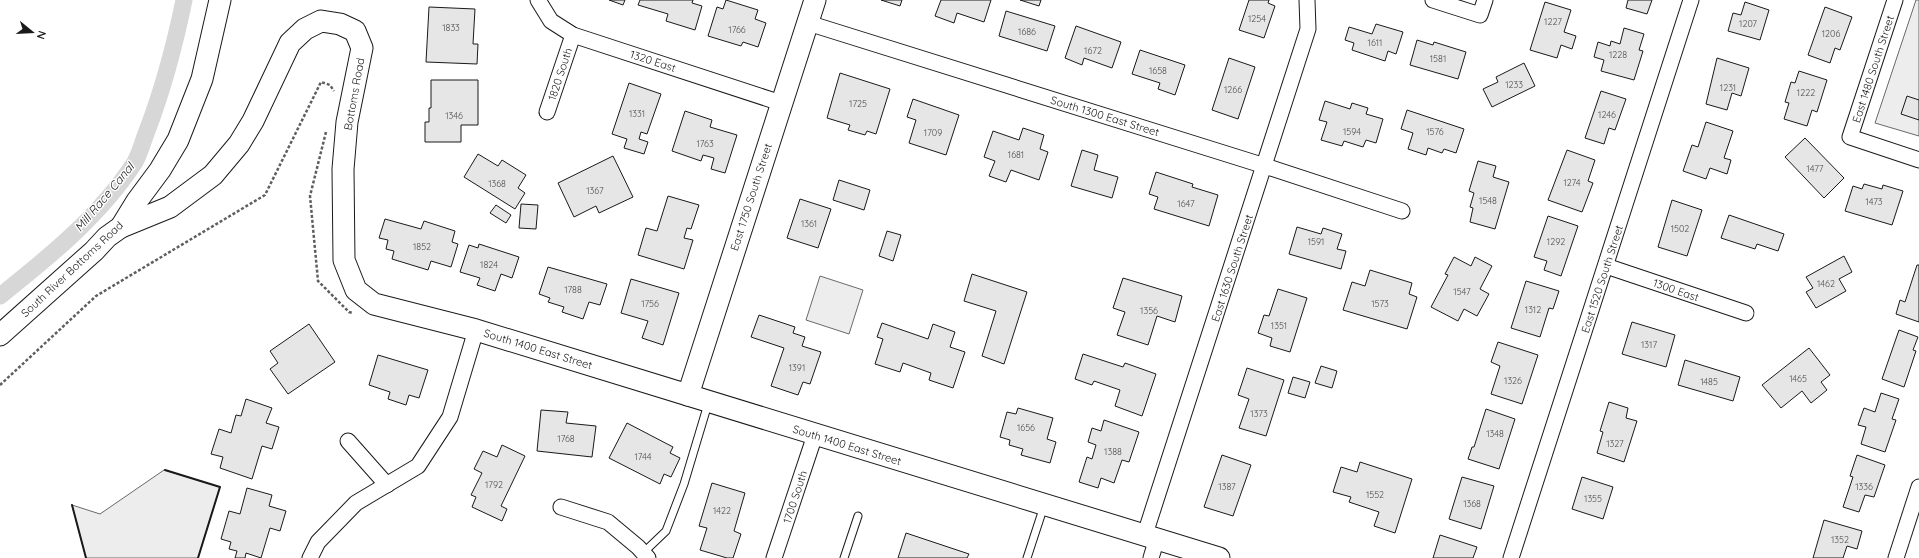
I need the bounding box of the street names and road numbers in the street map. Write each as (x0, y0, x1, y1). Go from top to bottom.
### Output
street label: East 1480 South Street (1849, 13, 1897, 124)
street label: 1820 South (545, 46, 575, 102)
street label: 1320 East (628, 47, 678, 75)
street label: Bottoms Road (341, 57, 367, 131)
street label: South 1300 East Street (1049, 93, 1161, 139)
street label: East 1750 South Street (727, 141, 775, 253)
street label: East 1630 South Street (1208, 212, 1256, 324)
street label: South River Bottoms Road (18, 218, 126, 320)
street label: East 1520 South Street (1578, 223, 1626, 335)
street label: 1300 East (1651, 276, 1701, 304)
street label: South 1400 East Street (482, 326, 594, 372)
street label: South 1400 East Street (791, 422, 903, 468)
street label: 1700 South (780, 469, 810, 525)

